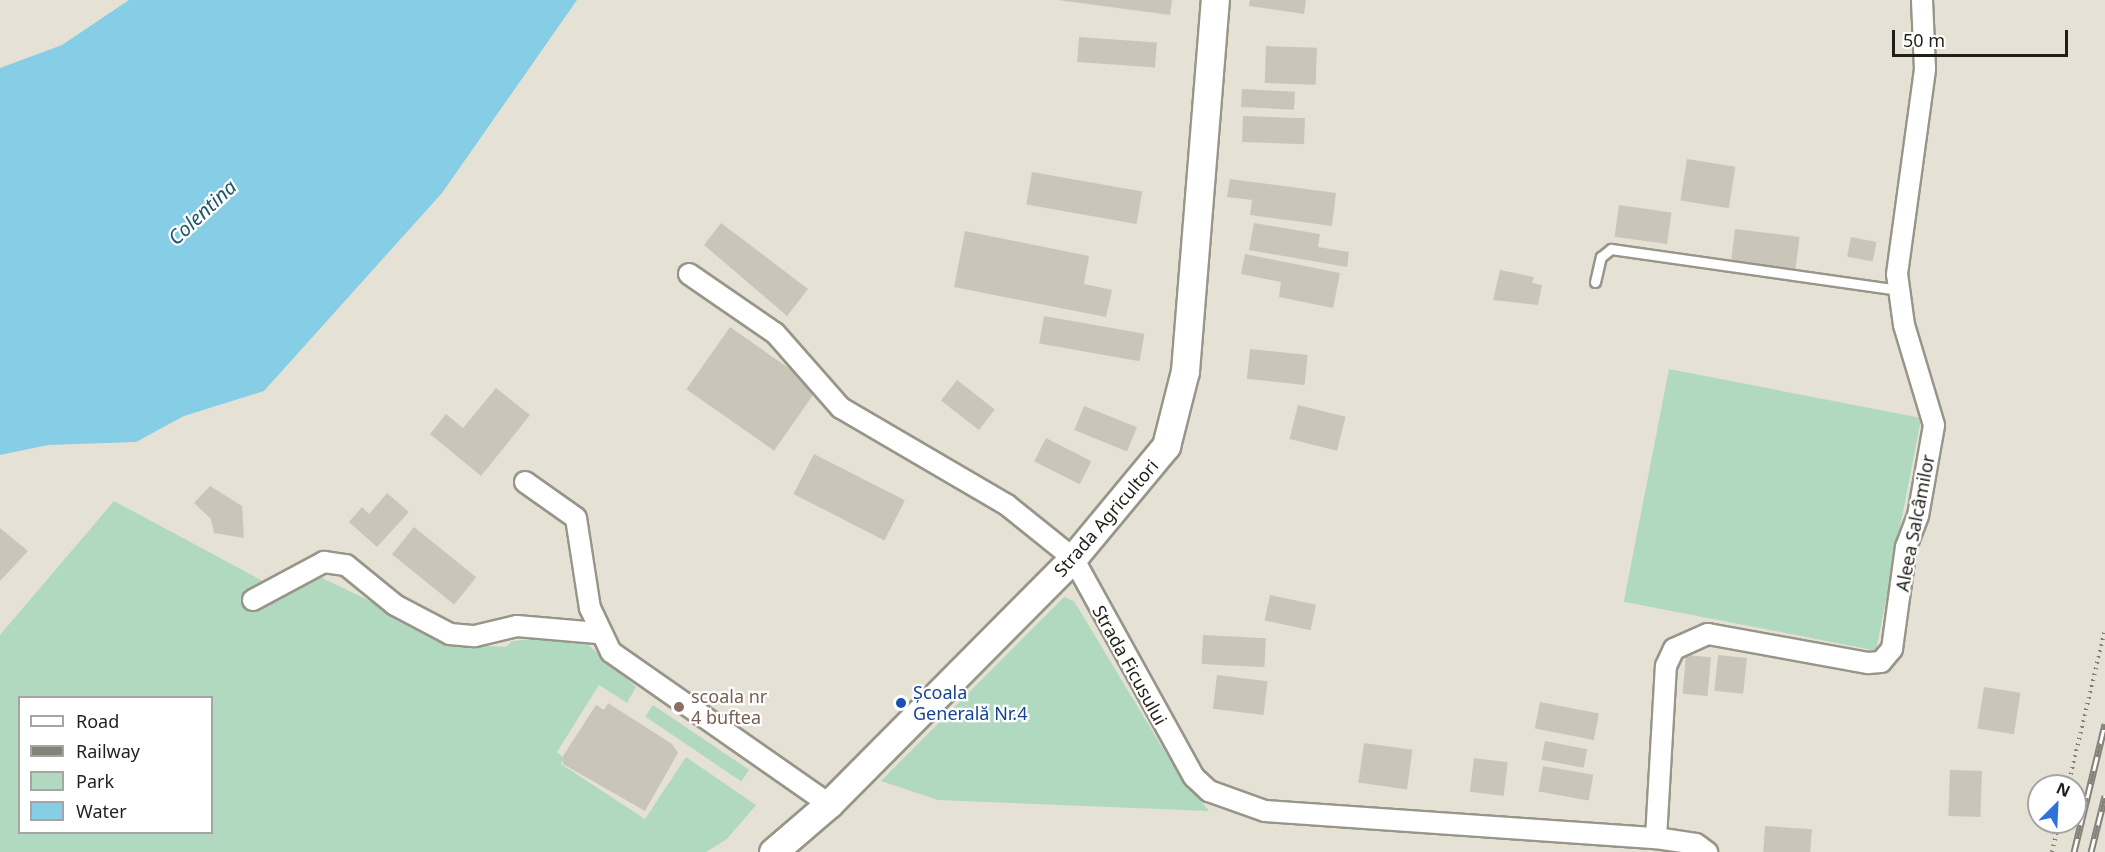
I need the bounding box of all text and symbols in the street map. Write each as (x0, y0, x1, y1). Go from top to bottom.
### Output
scale bar (1895, 18, 2070, 56)
text: 50 m (1903, 28, 1945, 52)
water label: Colentina (163, 174, 241, 250)
street label: Aleea Salcâmilor (1891, 453, 1939, 593)
street label: Strada Agricultori (1049, 455, 1163, 581)
street label: Strada Ficusului (1088, 601, 1172, 729)
place label: Școala Generală Nr.4 (913, 682, 1027, 724)
place label: scoala nr 4 buftea (691, 686, 767, 728)
legend (18, 696, 213, 834)
marker: Școala Generală Nr.4 (894, 696, 908, 710)
marker: scoala nr 4 buftea (672, 700, 686, 714)
text: Road (76, 709, 119, 733)
text: Railway (76, 739, 140, 763)
text: Park (76, 769, 114, 793)
north arrow (2027, 774, 2087, 834)
text: N (2053, 777, 2074, 802)
text: Water (76, 799, 127, 823)

